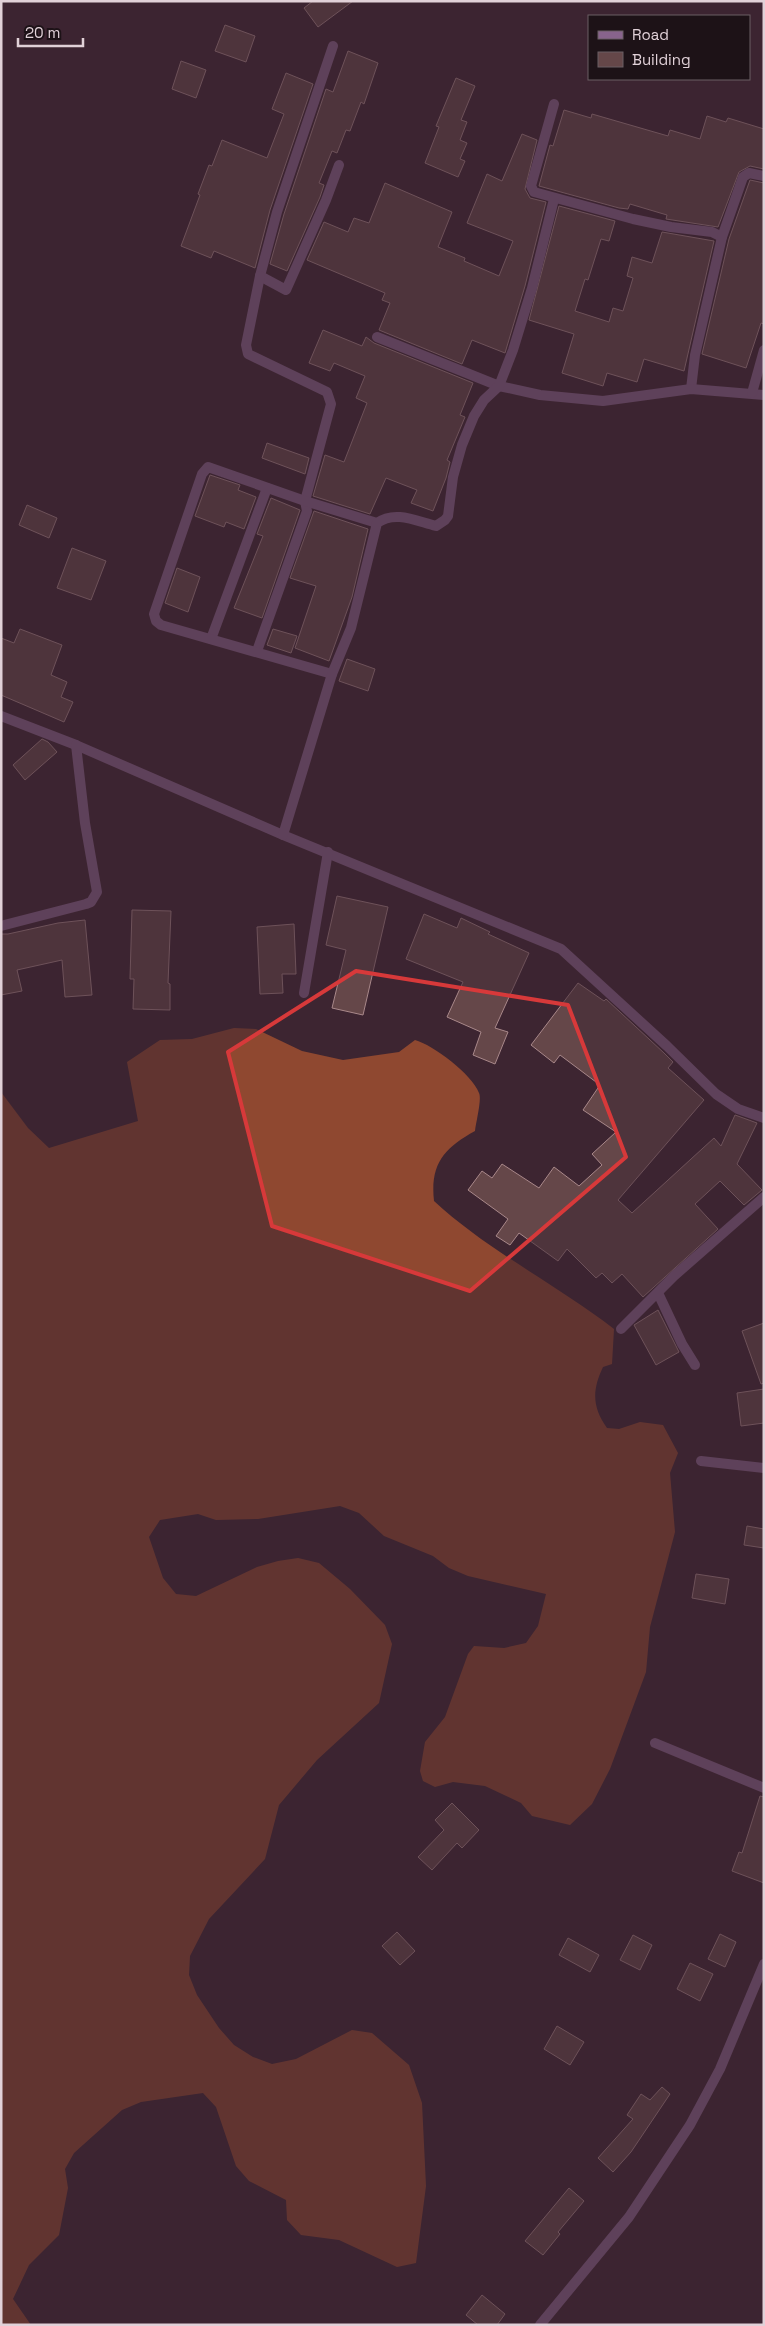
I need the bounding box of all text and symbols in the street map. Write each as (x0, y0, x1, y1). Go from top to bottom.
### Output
scale bar (18, 15, 82, 47)
legend (588, 15, 750, 80)
text: 20 m (25, 23, 60, 42)
text: Road (632, 25, 669, 44)
text: Building (632, 50, 691, 69)

